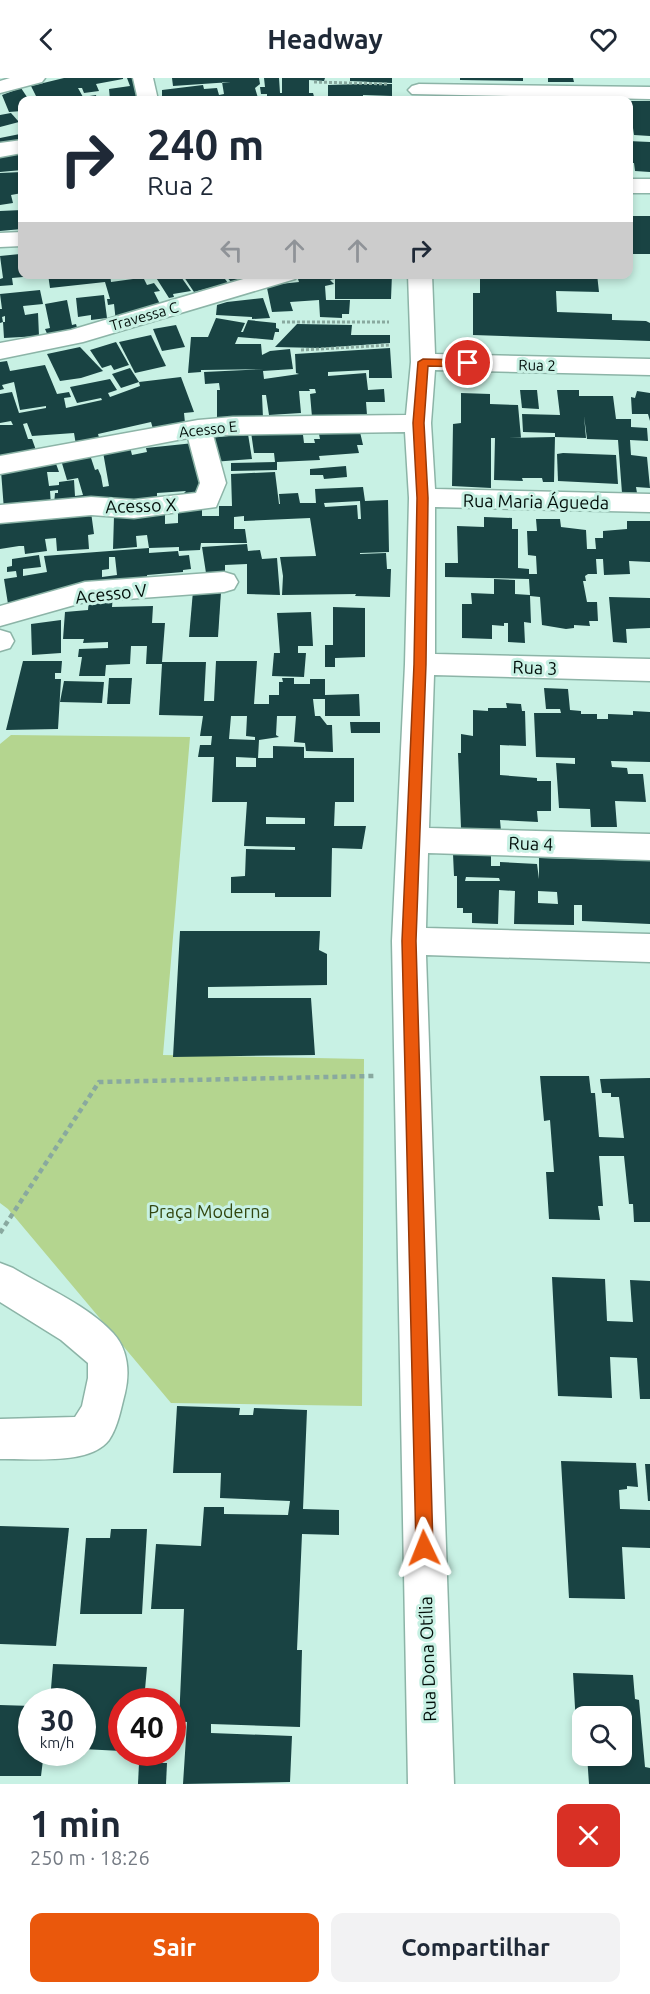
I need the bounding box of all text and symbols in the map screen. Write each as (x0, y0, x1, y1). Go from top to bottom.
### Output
icon: back (30, 23, 63, 56)
icon: heart (587, 23, 620, 56)
text: Headway (267, 24, 383, 54)
icon: right (48, 120, 126, 198)
text: 240 m (147, 121, 264, 168)
text: Rua 2 (147, 170, 215, 200)
icon: left (215, 234, 248, 267)
icon: ahead (278, 234, 311, 267)
icon: ahead (341, 234, 374, 267)
icon: right (404, 234, 437, 267)
street label: Travessa C (108, 298, 180, 334)
pin (442, 337, 493, 388)
icon: arrive (451, 346, 484, 379)
street label: Rua 2 (518, 356, 556, 374)
street label: Acesso E (178, 417, 238, 441)
street label: Rua Maria Águeda (463, 489, 609, 512)
street label: Acesso X (105, 494, 177, 516)
street label: Acesso V (74, 579, 148, 607)
street label: Rua 3 (512, 656, 558, 678)
street label: Rua 4 (508, 832, 554, 854)
park label: Praça Moderna (148, 1201, 270, 1221)
position arrow (392, 1516, 456, 1580)
street label: Rua Dona Otília (415, 1596, 439, 1722)
speed limit sign: 40 (108, 1688, 186, 1766)
text: 30 (40, 1703, 74, 1737)
map controls (572, 1706, 632, 1766)
button: search (572, 1706, 632, 1766)
text: km/h (40, 1734, 74, 1751)
text: 1 min (30, 1803, 121, 1844)
button: close (557, 1804, 620, 1867)
text: 250 m · 18:26 (30, 1846, 150, 1869)
button: Sair (30, 1913, 319, 1982)
button: Compartilhar (331, 1913, 620, 1982)

